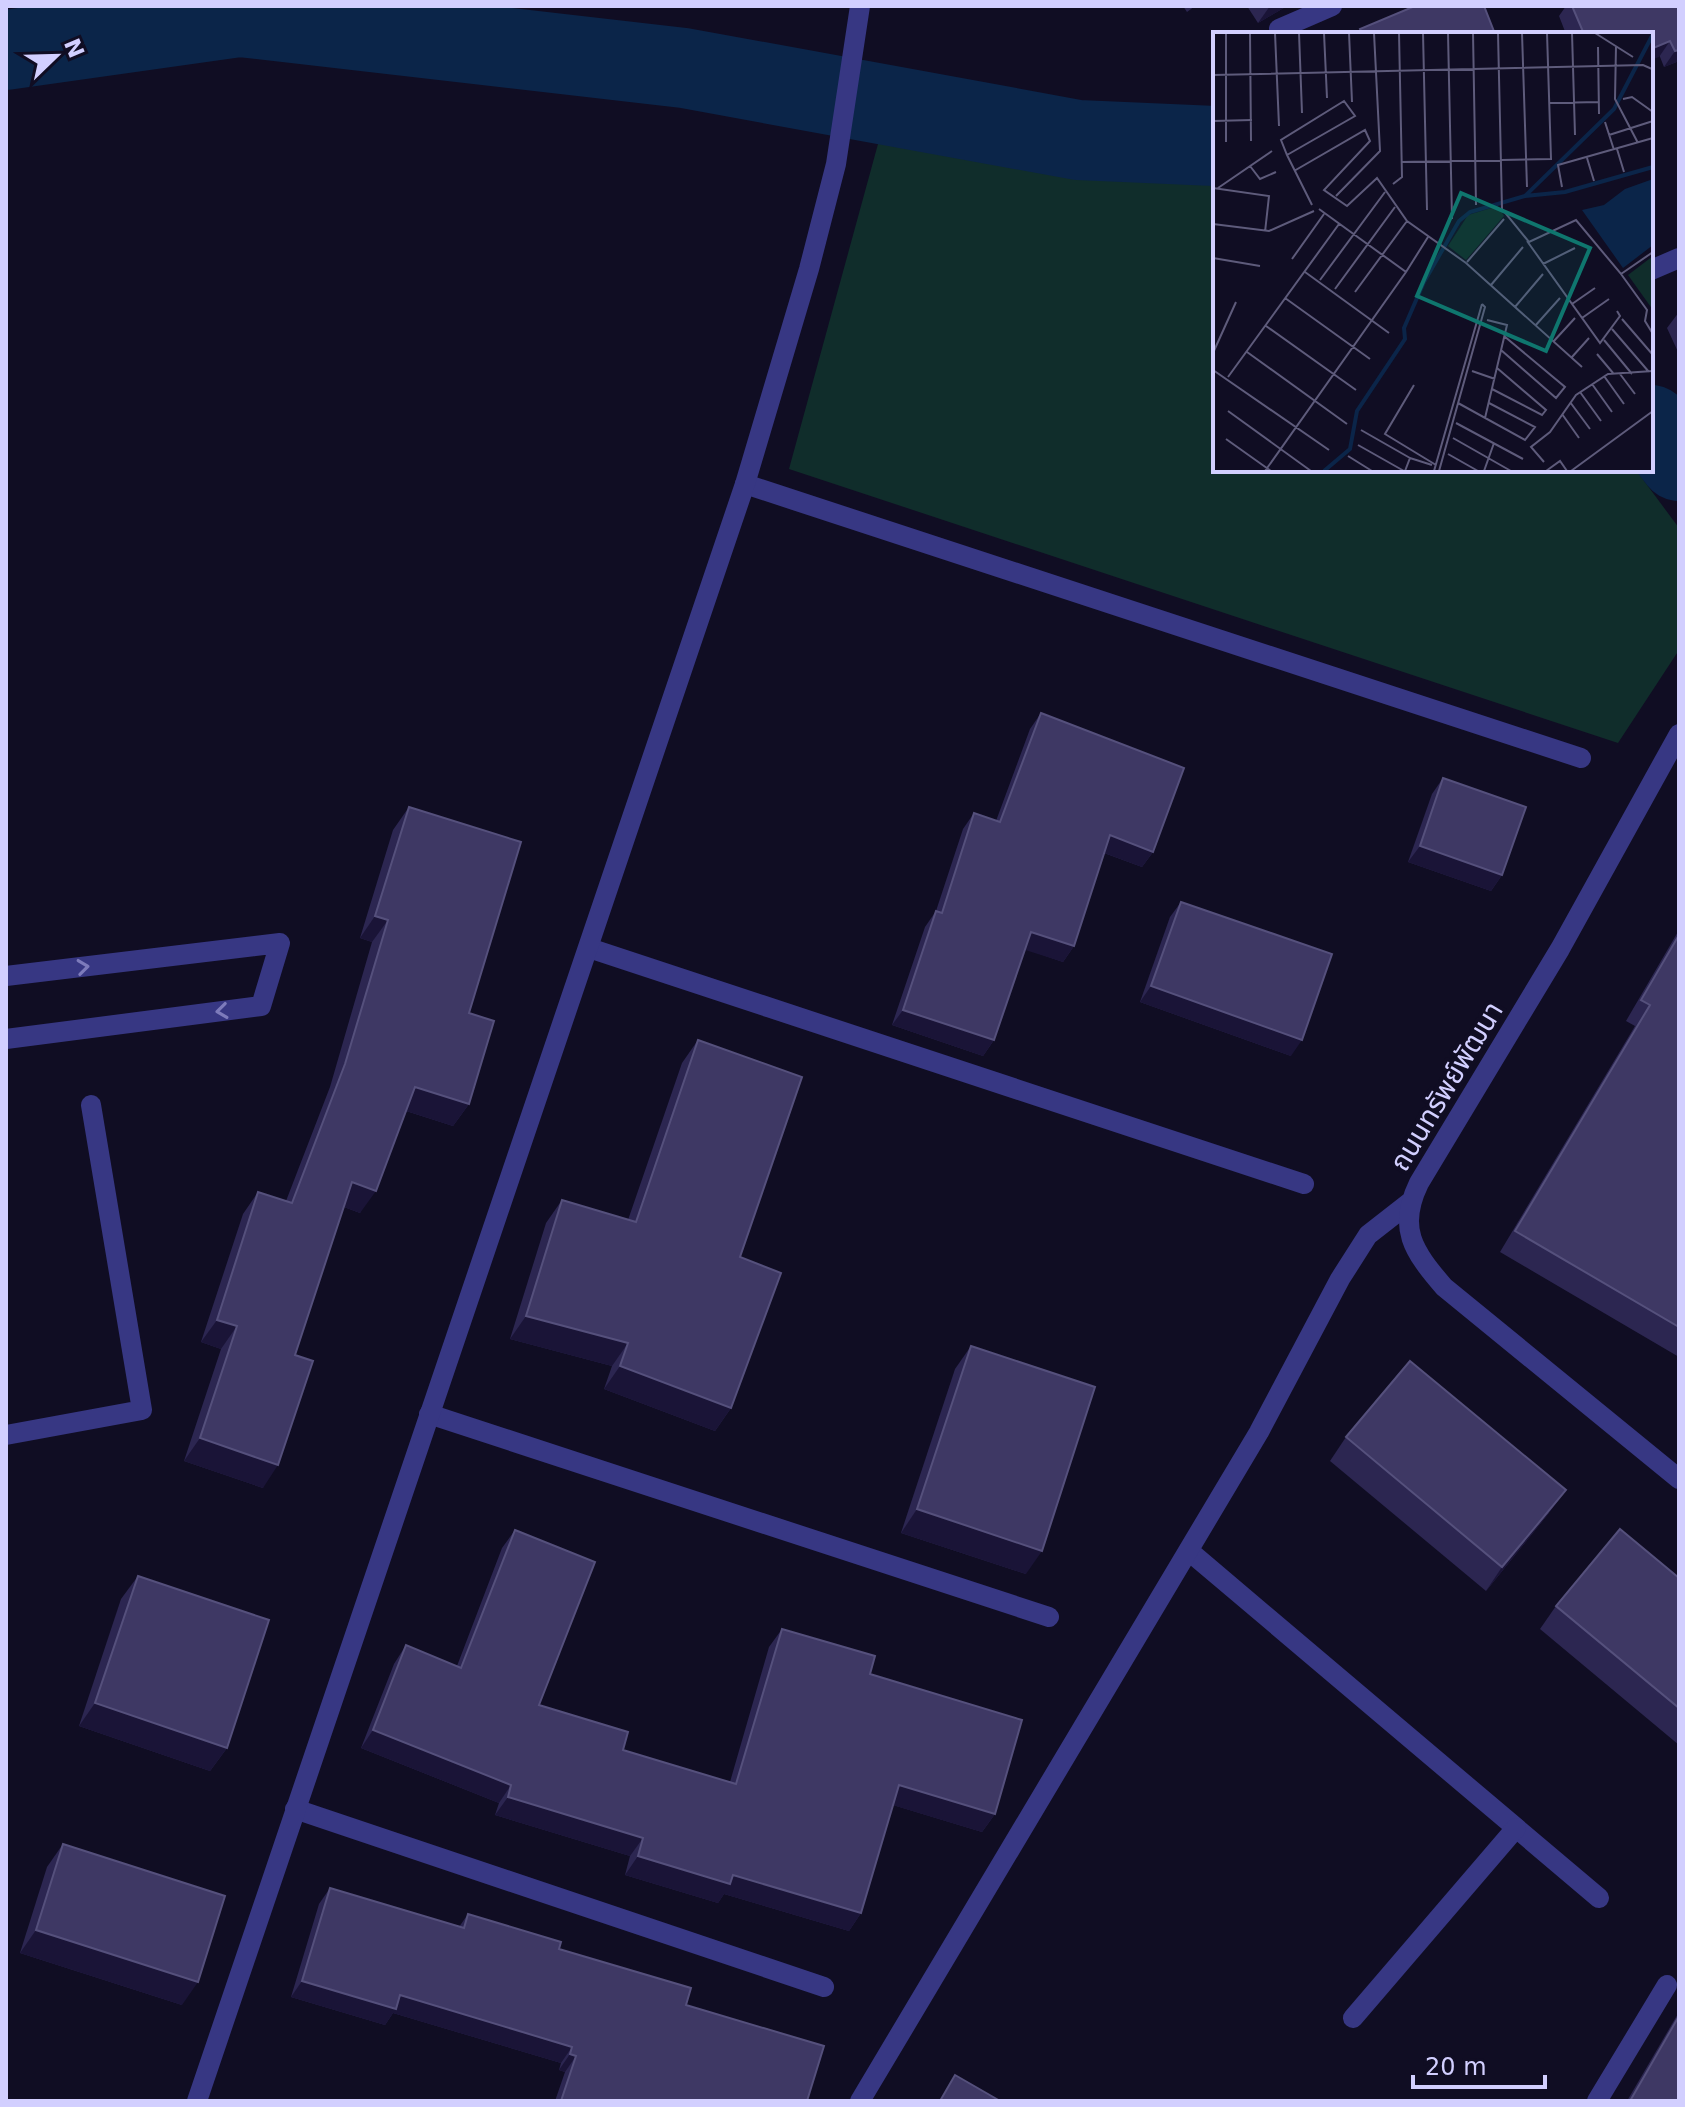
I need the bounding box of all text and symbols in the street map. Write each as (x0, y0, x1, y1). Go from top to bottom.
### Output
north arrow (16, 16, 96, 96)
inset map (1213, 32, 1653, 472)
text: N (59, 35, 89, 62)
one-way arrow (77, 958, 90, 975)
street label: ถนนทรัพย์พัฒนา (1383, 996, 1510, 1177)
one-way arrow (215, 1003, 228, 1020)
scale bar (1413, 2039, 1545, 2089)
text: 20 m (1425, 2053, 1487, 2081)

